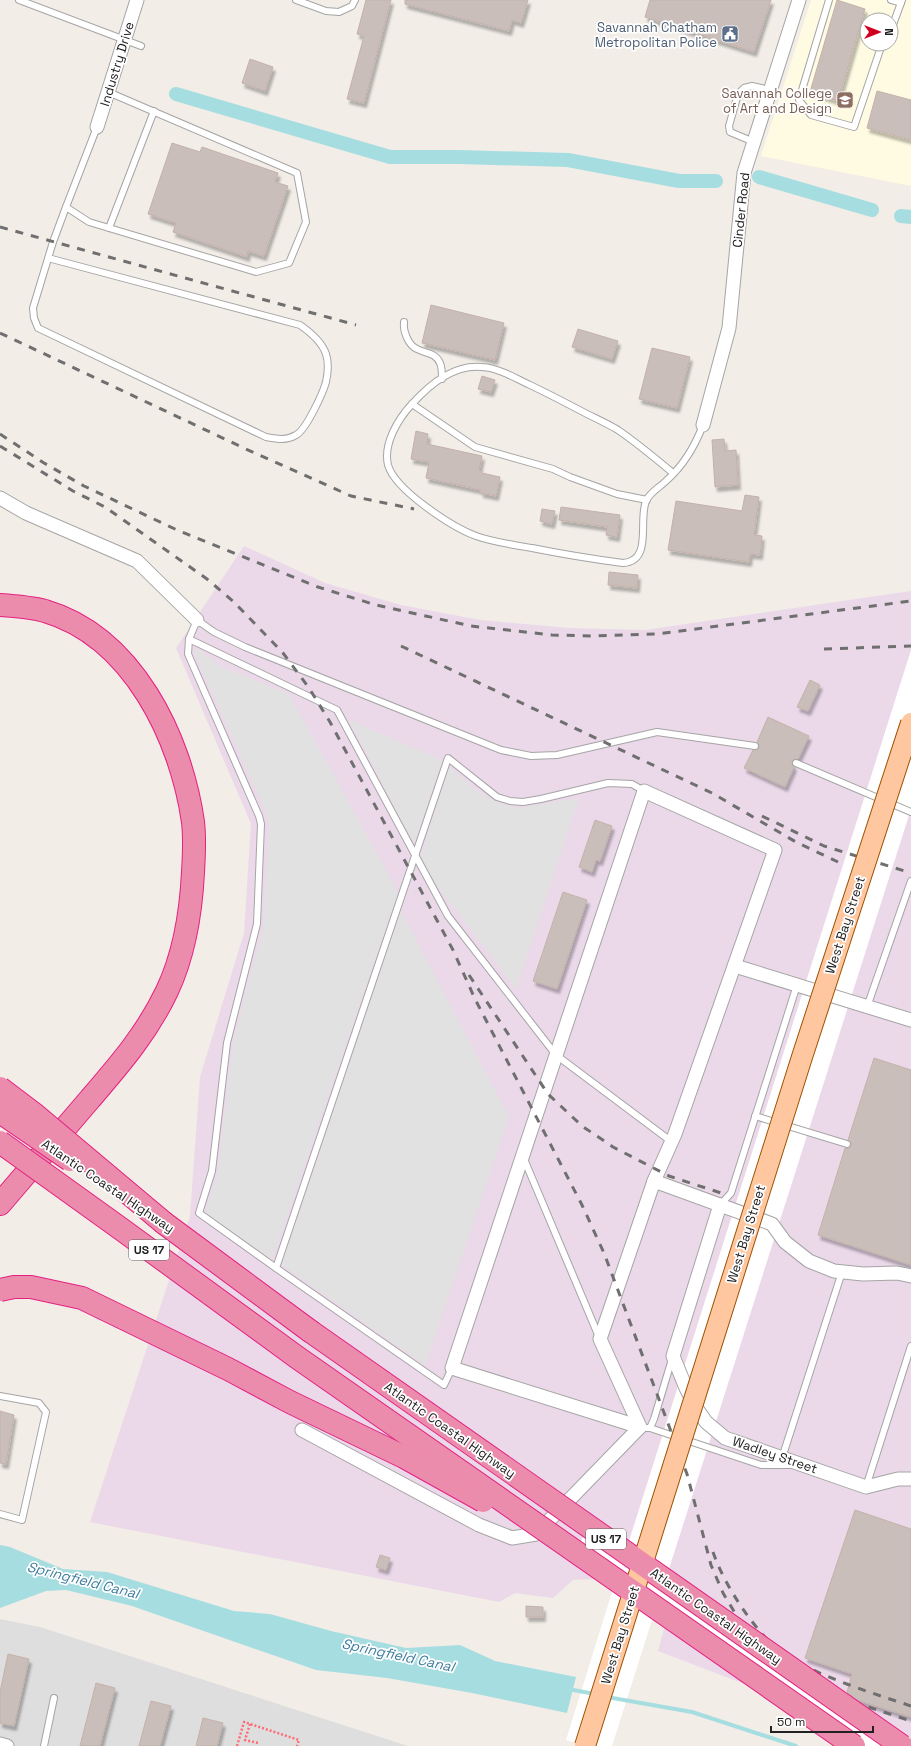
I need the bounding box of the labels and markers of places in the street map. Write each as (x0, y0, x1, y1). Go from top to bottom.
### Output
place label: Savannah Chatham Metropolitan Police (595, 19, 717, 51)
public building icon: Savannah Chatham Metropolitan Police (720, 24, 740, 44)
place label: Savannah College of Art and Design (721, 85, 832, 117)
school or university icon: Savannah College of Art and Design (835, 90, 855, 110)

